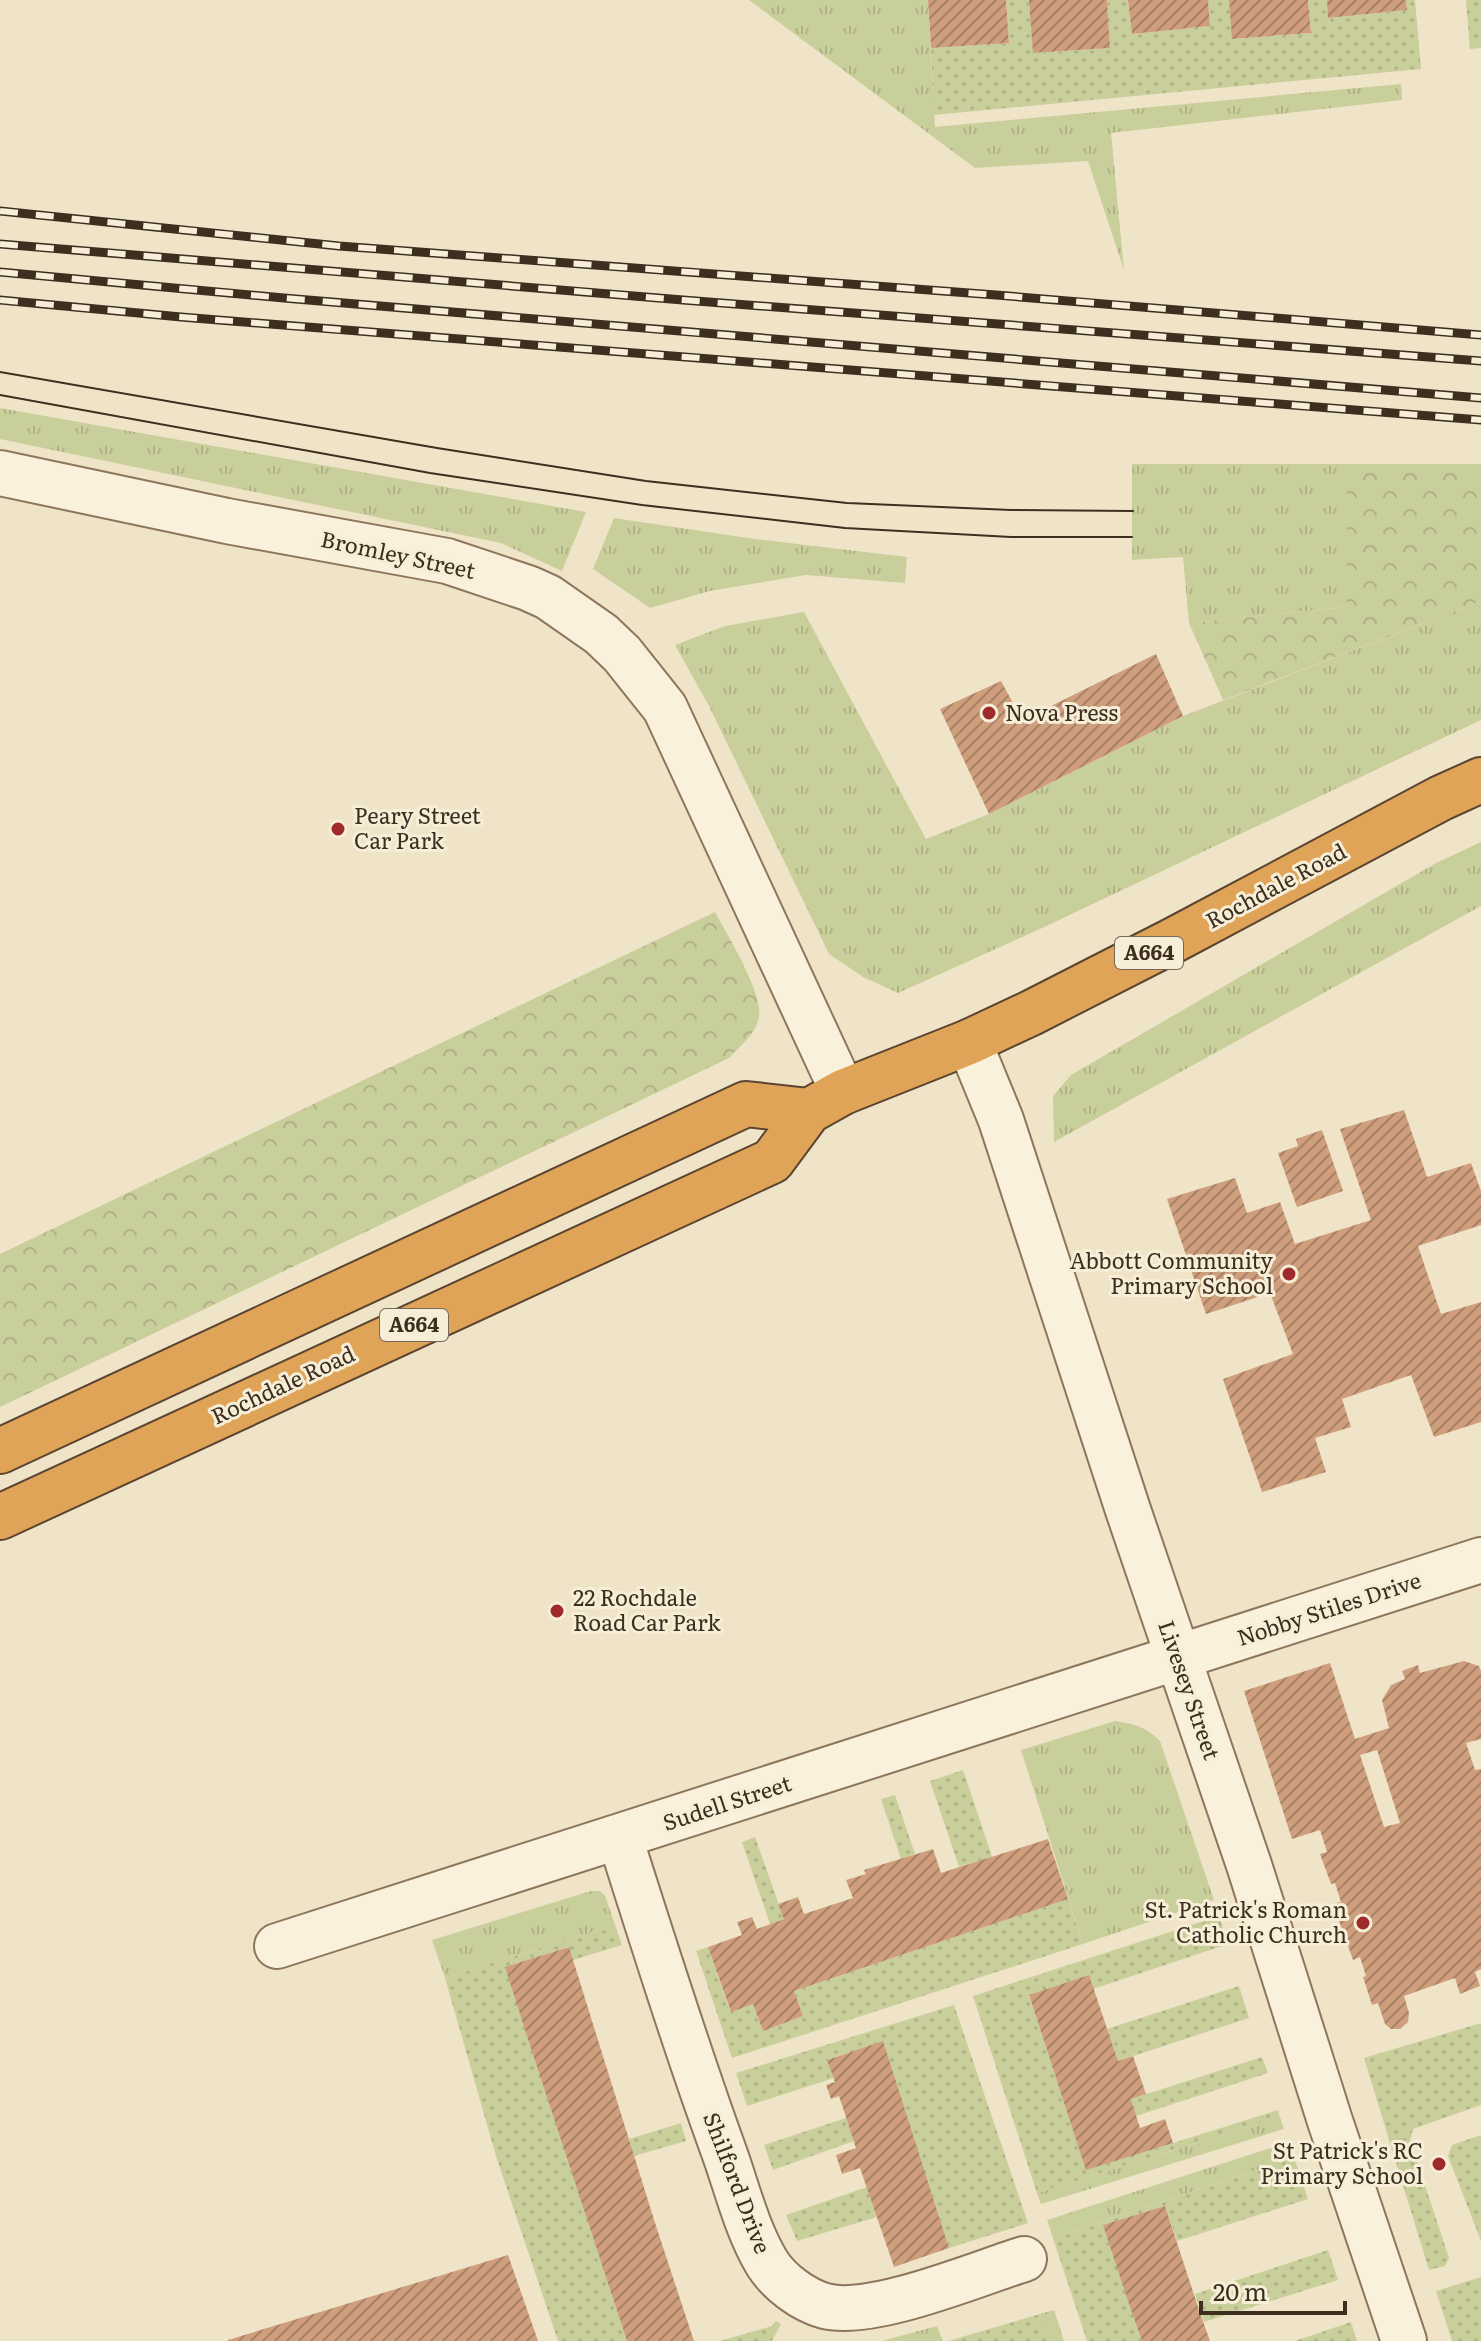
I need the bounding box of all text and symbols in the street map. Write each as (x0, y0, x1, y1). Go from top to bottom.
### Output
street label: Bromley Street (318, 521, 479, 586)
place label: Nova Press (1005, 695, 1118, 728)
marker: Nova Press (980, 704, 998, 722)
place label: Peary Street Car Park (354, 798, 481, 856)
marker: Peary Street Car Park (329, 820, 347, 838)
street label: Rochdale Road (1199, 834, 1352, 936)
road number: A664 (1115, 937, 1183, 969)
place label: Abbott Community Primary School (1070, 1243, 1273, 1301)
marker: Abbott Community Primary School (1280, 1265, 1298, 1283)
road number: A664 (380, 1309, 448, 1341)
street label: Rochdale Road (205, 1336, 360, 1431)
street label: Nobby Stiles Drive (1232, 1562, 1425, 1653)
place label: 22 Rochdale Road Car Park (573, 1580, 721, 1638)
marker: 22 Rochdale Road Car Park (548, 1602, 566, 1620)
street label: Livesey Street (1151, 1615, 1230, 1764)
street label: Sudell Street (658, 1765, 795, 1838)
place label: St. Patrick's Roman Catholic Church (1144, 1892, 1347, 1950)
marker: St. Patrick's Roman Catholic Church (1354, 1914, 1372, 1932)
street label: Shilford Drive (696, 2107, 781, 2258)
place label: St Patrick's RC Primary School (1260, 2133, 1423, 2191)
marker: St Patrick's RC Primary School (1430, 2155, 1448, 2173)
scale bar (1201, 2265, 1345, 2315)
text: 20 m (1213, 2273, 1267, 2308)

